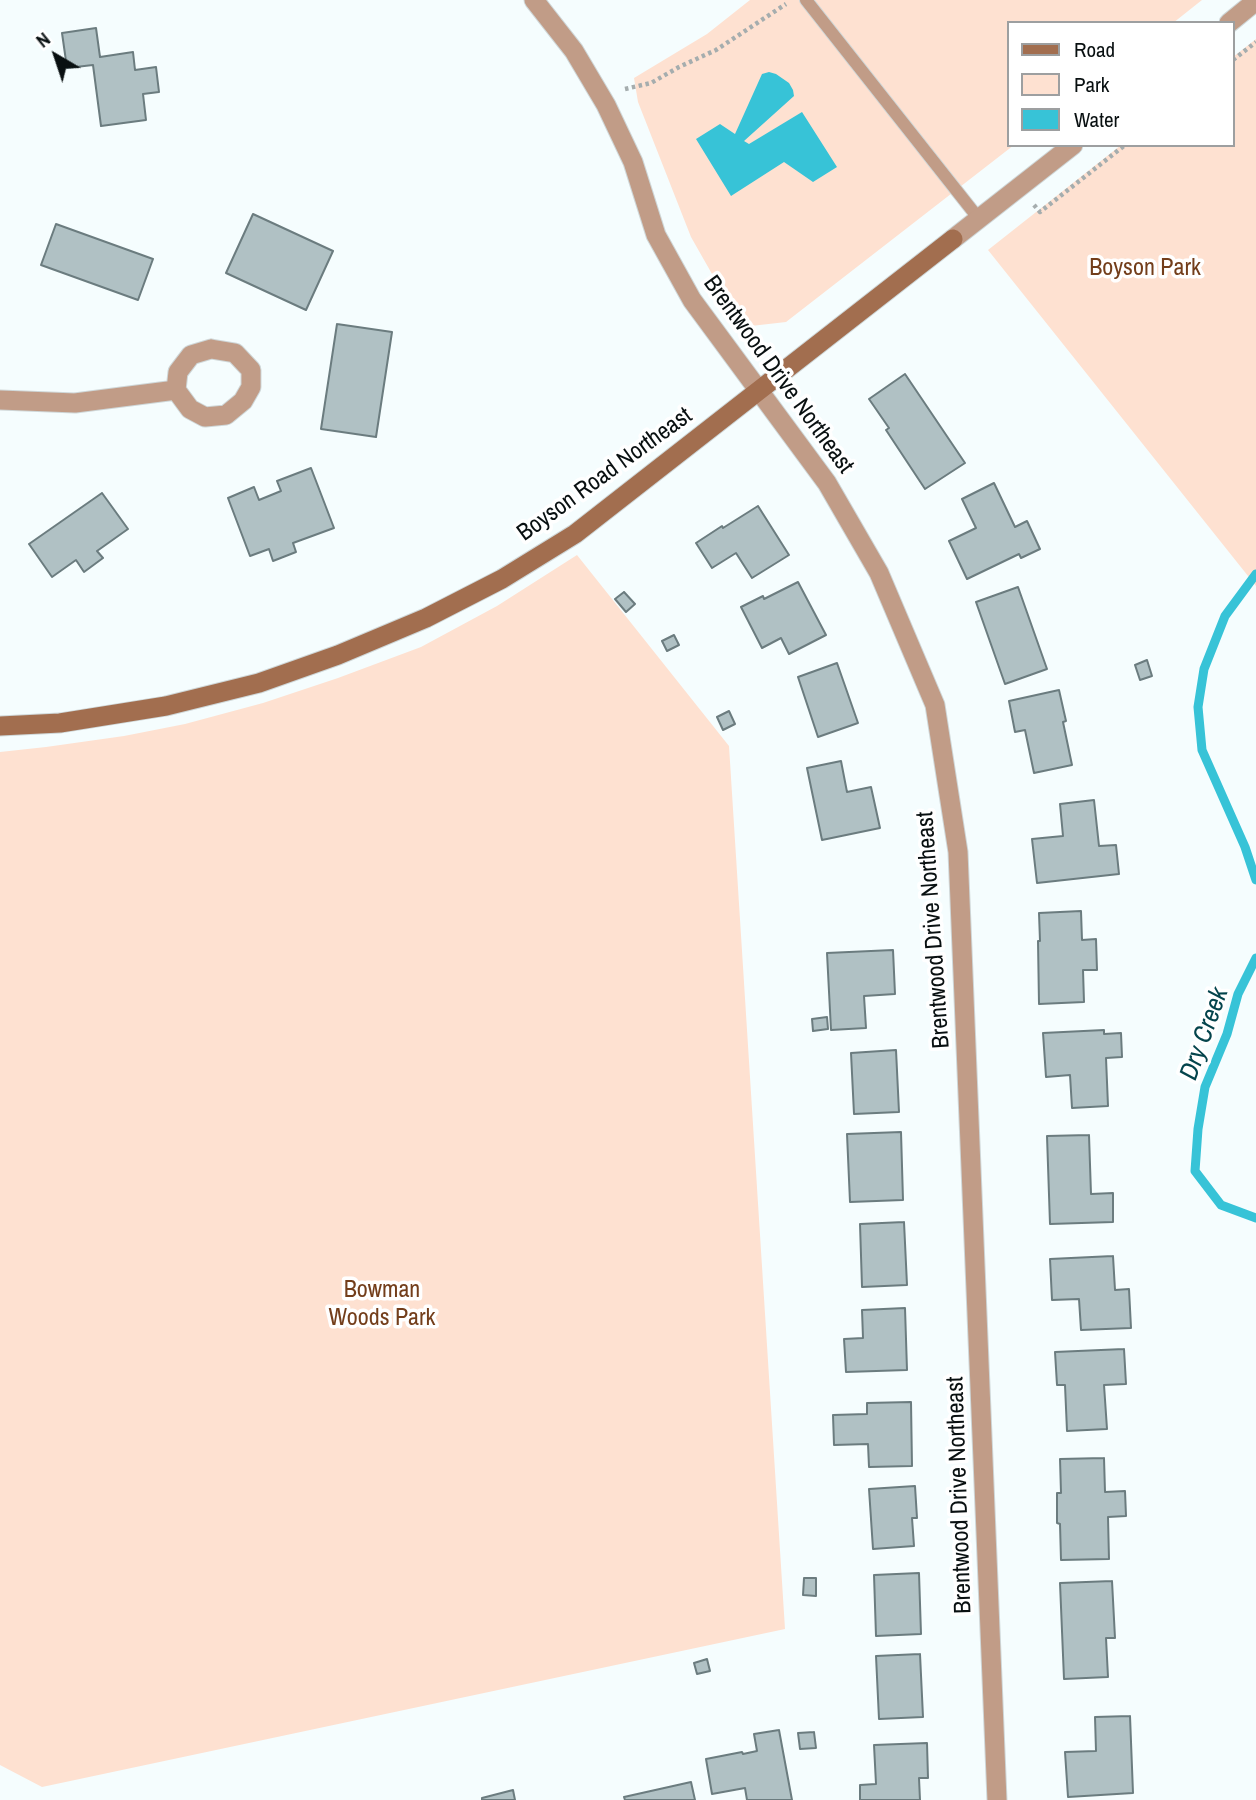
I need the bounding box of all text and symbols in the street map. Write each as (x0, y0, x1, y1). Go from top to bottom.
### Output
north arrow (21, 21, 91, 91)
legend (1007, 21, 1235, 147)
text: N (30, 26, 55, 53)
text: Road (1074, 35, 1115, 64)
text: Park (1074, 70, 1109, 99)
text: Water (1074, 105, 1119, 134)
park label: Boyson Park (1089, 255, 1201, 283)
street label: Brentwood Drive Northeast (697, 271, 859, 479)
street label: Boyson Road Northeast (512, 402, 698, 548)
street label: Brentwood Drive Northeast (911, 811, 957, 1049)
water label: Dry Creek (1174, 984, 1236, 1084)
park label: Bowman Woods Park (329, 1277, 435, 1333)
street label: Brentwood Drive Northeast (941, 1376, 979, 1614)

